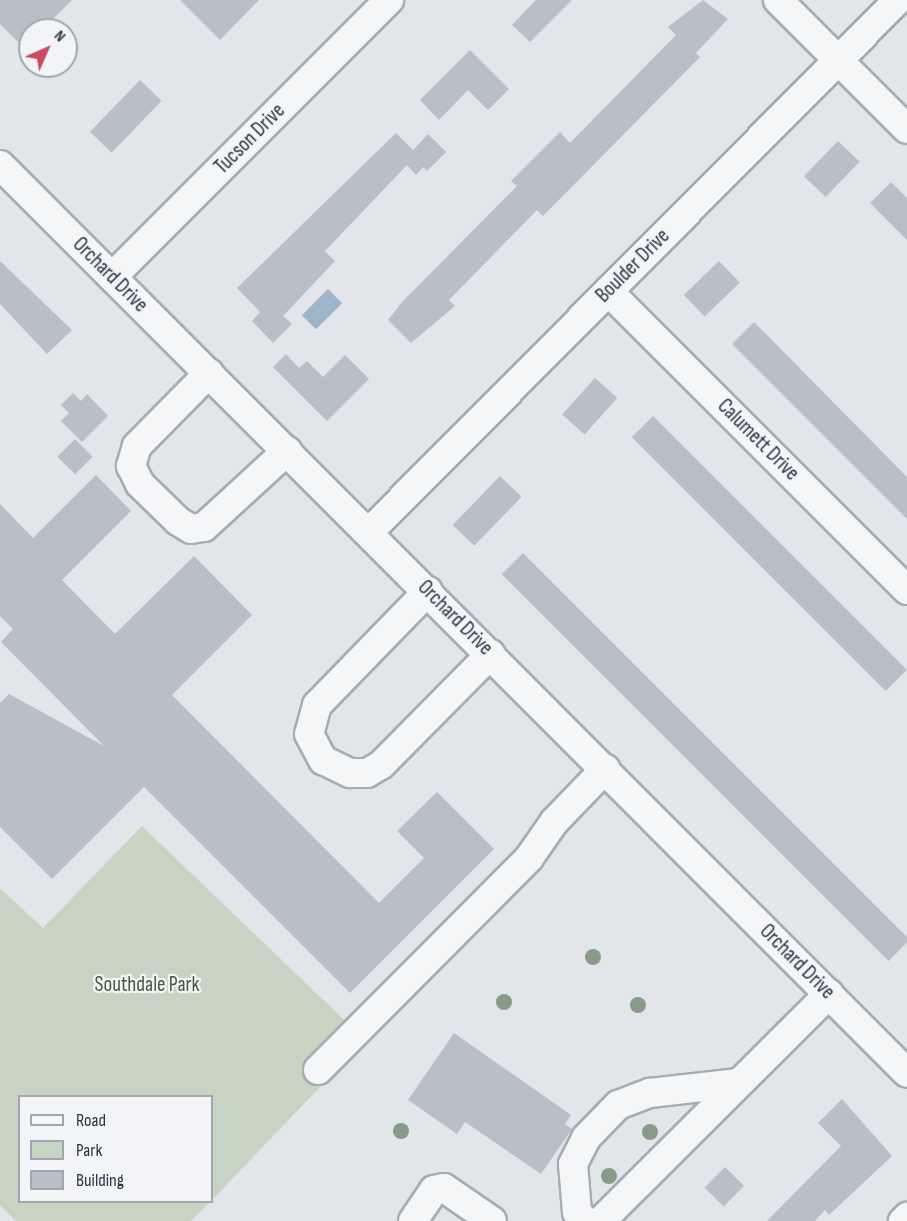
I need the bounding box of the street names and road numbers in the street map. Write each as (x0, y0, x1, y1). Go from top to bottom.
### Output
street label: Tucson Drive (209, 98, 291, 180)
street label: Boulder Drive (591, 224, 675, 308)
street label: Orchard Drive (67, 232, 153, 318)
street label: Calumett Drive (712, 394, 804, 486)
street label: Orchard Drive (412, 575, 498, 661)
street label: Orchard Drive (754, 919, 840, 1005)

